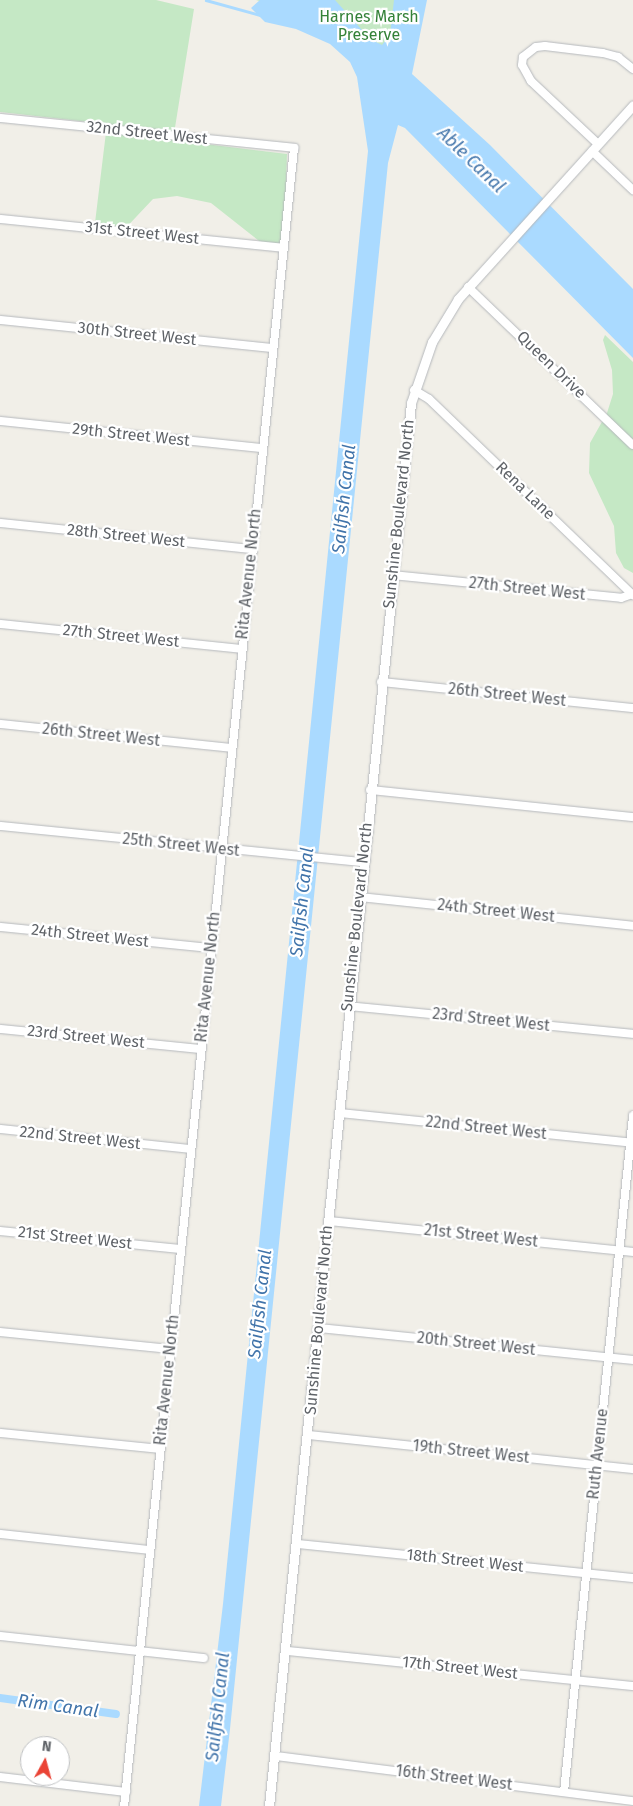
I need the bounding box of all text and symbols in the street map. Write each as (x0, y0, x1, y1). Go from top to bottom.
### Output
park label: Harnes Marsh Preserve (319, 7, 419, 45)
street label: 32nd Street West (86, 117, 208, 149)
water label: Able Canal (433, 123, 509, 197)
street label: 31st Street West (84, 217, 200, 249)
street label: 30th Street West (77, 318, 197, 350)
street label: Queen Drive (512, 327, 590, 403)
street label: Sunshine Boulevard North (380, 418, 418, 610)
street label: 29th Street West (71, 419, 191, 451)
water label: Sailfish Canal (328, 443, 360, 555)
street label: Rena Lane (491, 458, 559, 524)
street label: Rita Avenue North (233, 507, 265, 641)
street label: 28th Street West (66, 520, 186, 552)
street label: 27th Street West (468, 573, 586, 605)
street label: 27th Street West (62, 620, 180, 652)
street label: 26th Street West (447, 679, 567, 711)
street label: 26th Street West (41, 719, 161, 751)
street label: Sunshine Boulevard North (338, 821, 376, 1013)
street label: 25th Street West (121, 829, 241, 861)
water label: Sailfish Canal (286, 846, 318, 958)
street label: 24th Street West (436, 895, 556, 927)
street label: Rita Avenue North (192, 910, 224, 1044)
street label: 24th Street West (30, 920, 150, 952)
street label: 23rd Street West (431, 1004, 551, 1036)
street label: 23rd Street West (26, 1021, 146, 1053)
street label: 22nd Street West (424, 1112, 548, 1144)
street label: 22nd Street West (18, 1122, 142, 1154)
street label: 21st Street West (423, 1220, 539, 1252)
street label: 21st Street West (17, 1222, 133, 1254)
street label: Sunshine Boulevard North (301, 1224, 337, 1416)
water label: Sailfish Canal (244, 1248, 276, 1360)
street label: Rita Avenue North (151, 1313, 183, 1447)
street label: 20th Street West (416, 1328, 536, 1360)
street label: Ruth Avenue (584, 1408, 612, 1500)
street label: 19th Street West (412, 1436, 530, 1468)
street label: 18th Street West (405, 1545, 525, 1577)
water label: Sailfish Canal (202, 1651, 234, 1763)
street label: 17th Street West (401, 1652, 519, 1684)
water label: Rim Canal (16, 1690, 100, 1722)
north arrow (20, 1736, 70, 1786)
text: N (41, 1738, 52, 1756)
street label: 16th Street West (395, 1761, 513, 1795)

